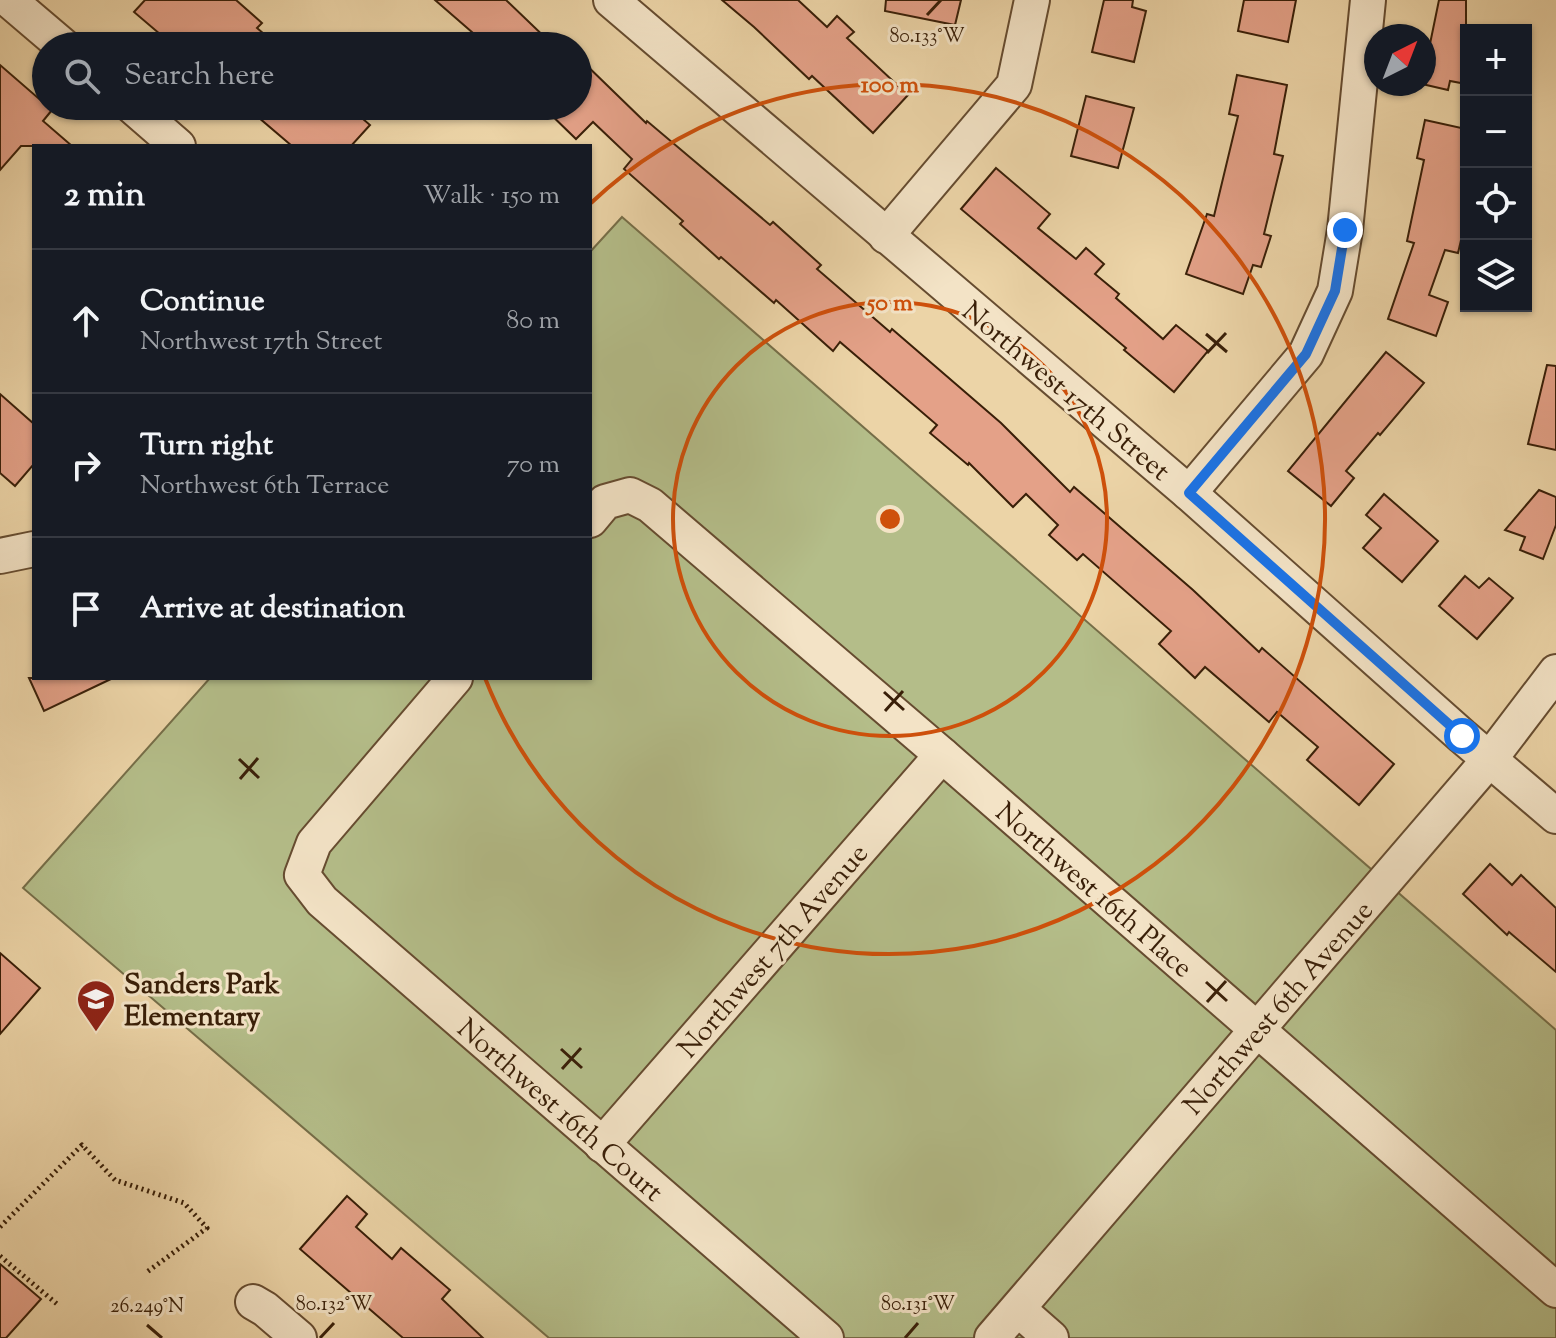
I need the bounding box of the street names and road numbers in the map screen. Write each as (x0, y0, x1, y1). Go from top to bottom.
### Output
street label: Northwest 17th Street (952, 293, 1178, 492)
street label: Northwest 16th Place (985, 794, 1201, 988)
street label: Northwest 7th Avenue (670, 836, 879, 1068)
street label: Northwest 6th Avenue (1175, 893, 1384, 1125)
street label: Northwest 16th Court (447, 1010, 671, 1213)

